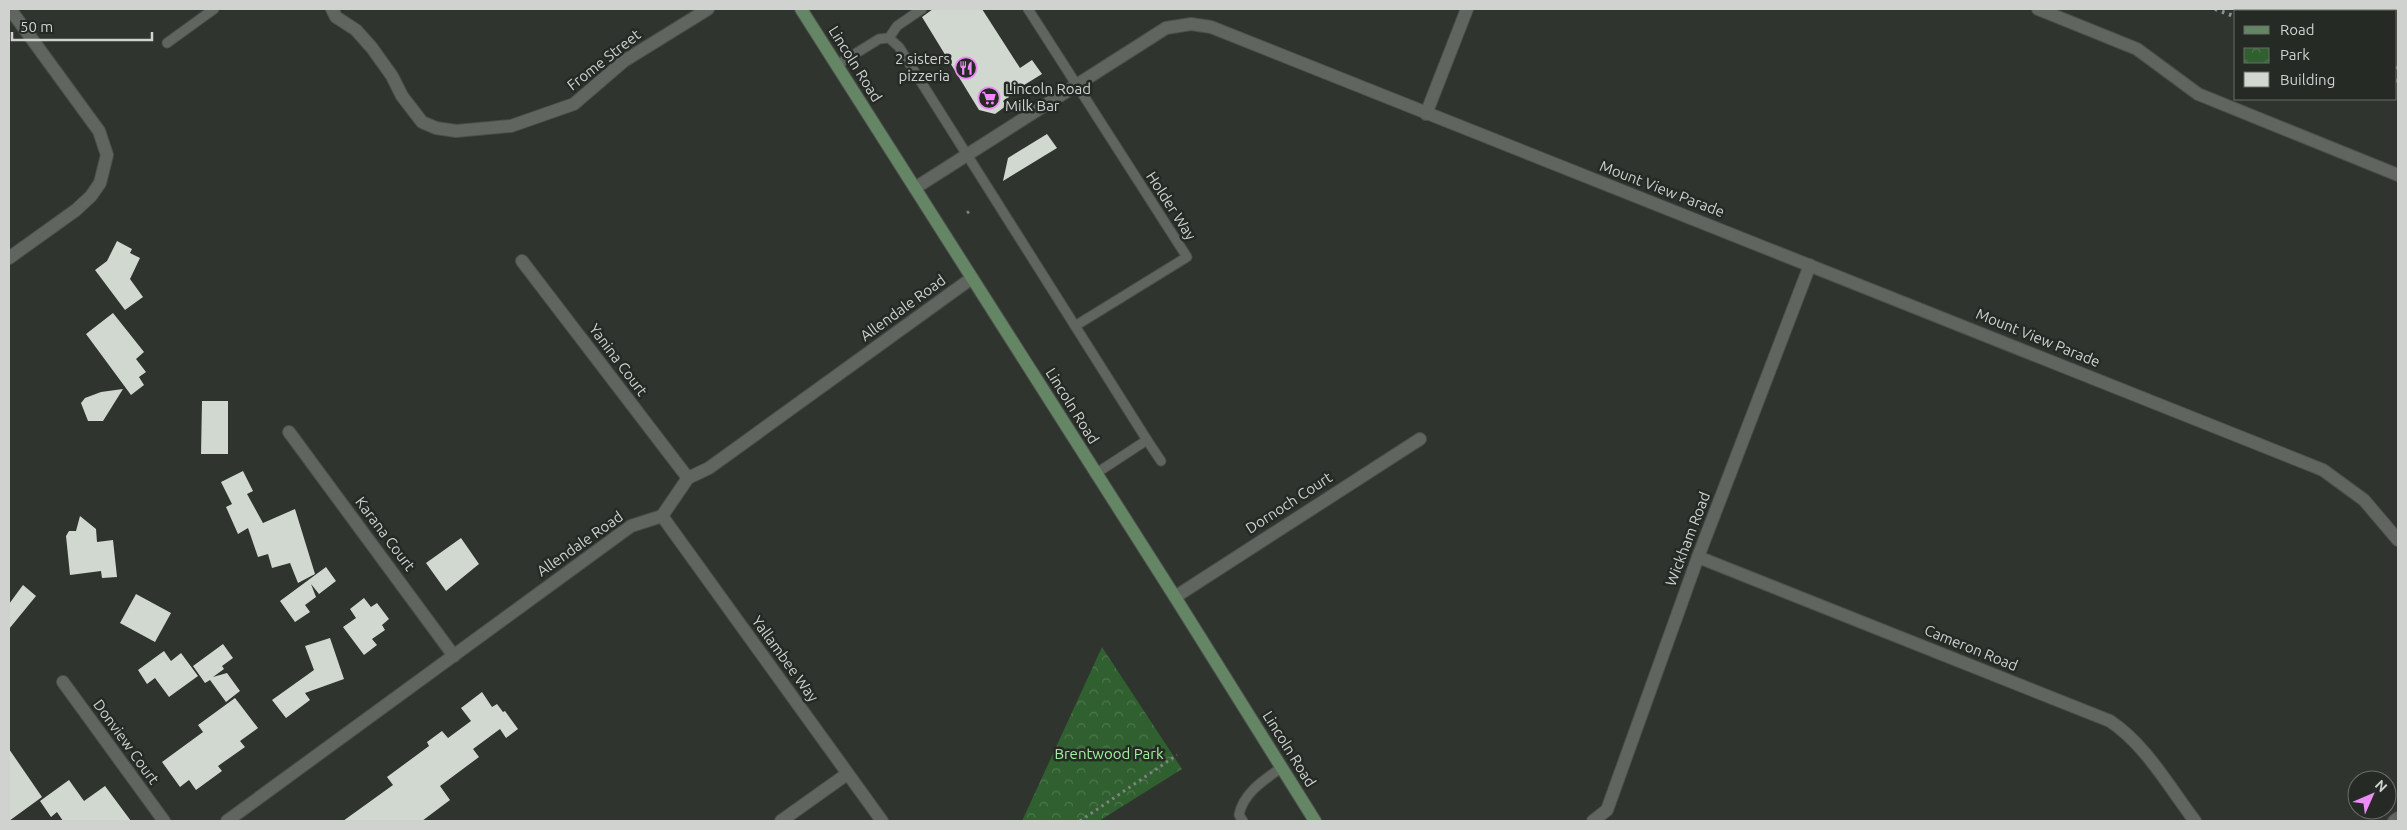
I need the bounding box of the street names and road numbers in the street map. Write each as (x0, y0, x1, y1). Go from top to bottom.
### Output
street label: Lincoln Road (825, 23, 885, 105)
street label: Frome Street (564, 26, 644, 94)
street label: Mount View Parade (1597, 157, 1727, 220)
street label: Holder Way (1143, 168, 1200, 243)
street label: Allendale Road (857, 271, 949, 344)
street label: Mount View Parade (1974, 305, 2103, 370)
street label: Yanina Court (586, 320, 651, 399)
street label: Lincoln Road (1042, 365, 1102, 447)
street label: Dornoch Court (1242, 468, 1335, 537)
street label: Wickham Road (1662, 489, 1713, 588)
street label: Karana Court (352, 493, 419, 574)
street label: Allendale Road (533, 508, 626, 580)
street label: Yallambee Way (749, 613, 822, 705)
street label: Cameron Road (1922, 621, 2020, 674)
street label: Donview Court (90, 696, 163, 787)
street label: Lincoln Road (1259, 708, 1319, 790)

